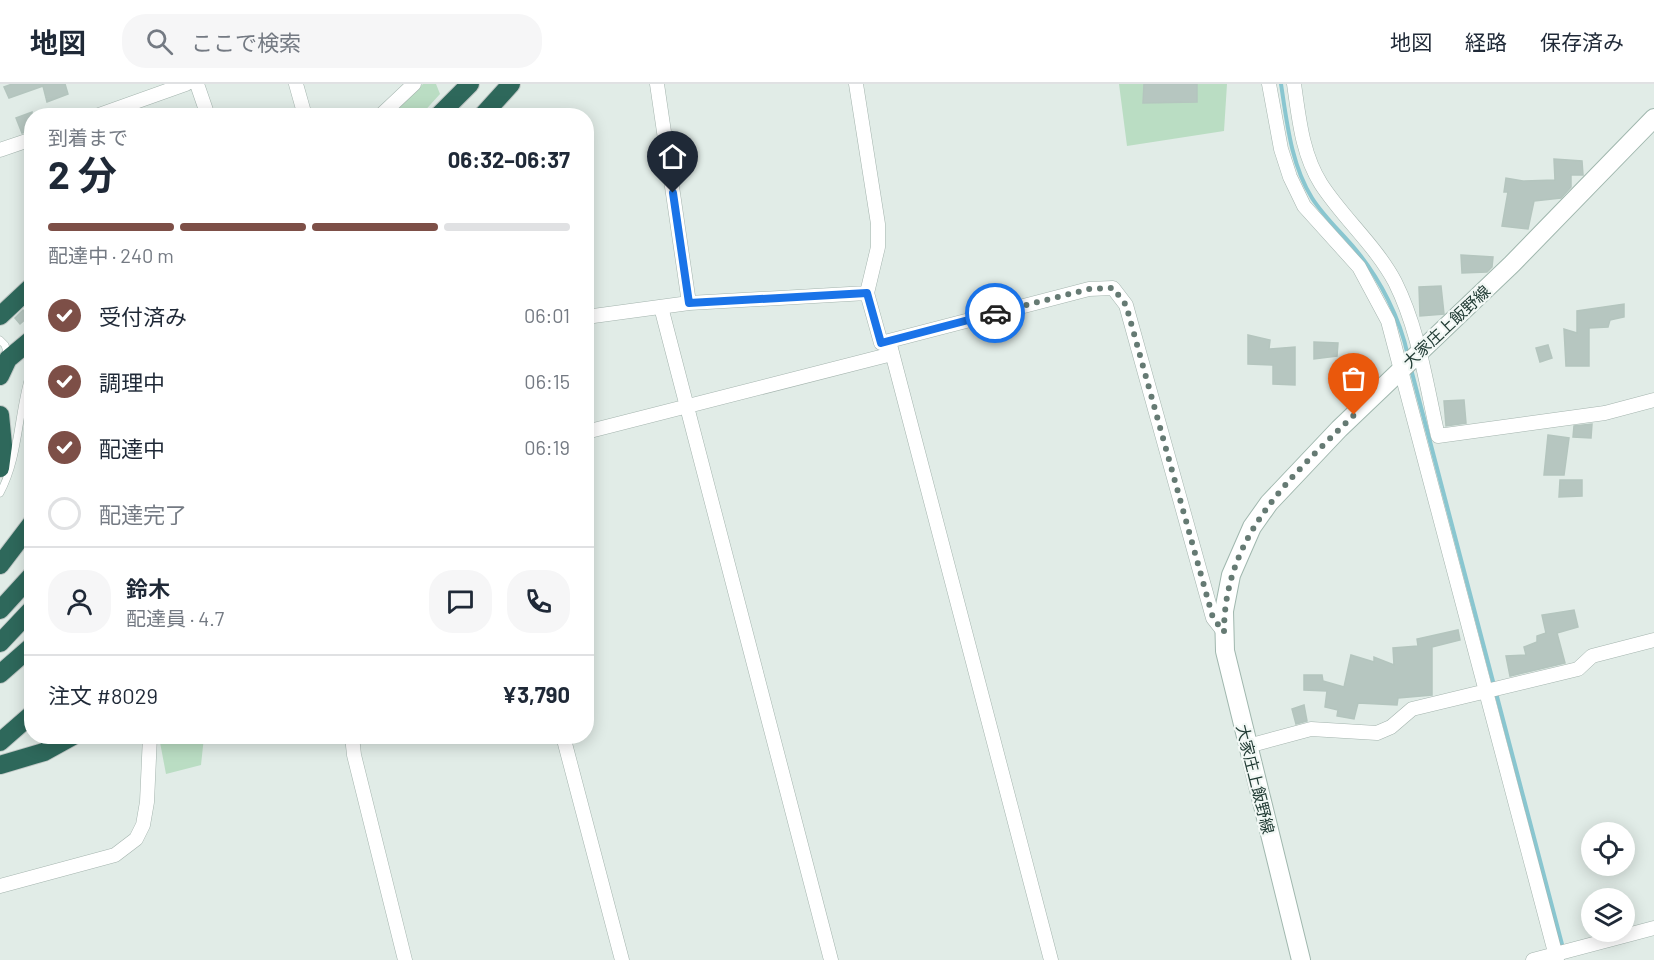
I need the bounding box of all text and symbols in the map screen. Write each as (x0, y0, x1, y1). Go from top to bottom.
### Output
search box (122, 14, 542, 68)
text: 地図 (30, 25, 86, 59)
icon: search (143, 25, 176, 58)
text: ここで検索 (191, 29, 301, 55)
text: 地図 (1390, 29, 1432, 54)
text: 経路 (1465, 29, 1507, 54)
text: 保存済み (1540, 29, 1624, 54)
text: 到着まで (48, 125, 128, 149)
pin (647, 131, 698, 193)
icon: home (656, 140, 689, 173)
text: 06:32–06:37 (448, 146, 570, 172)
text: 2 分 (48, 150, 117, 197)
text: 配達中 · 240 m (48, 243, 174, 267)
street label: 大家庄上飯野線 (1399, 281, 1493, 371)
courier (965, 283, 1025, 343)
icon: car (979, 297, 1012, 330)
icon: check (48, 299, 81, 332)
text: 受付済み (99, 303, 187, 329)
text: 06:01 (524, 303, 570, 327)
pin (1328, 353, 1379, 415)
icon: bag (1337, 362, 1370, 395)
icon: check (48, 365, 81, 398)
text: 調理中 (99, 369, 165, 395)
text: 06:15 (524, 369, 570, 393)
icon: check (48, 431, 81, 464)
text: 配達中 (99, 435, 165, 461)
text: 06:19 (524, 435, 570, 459)
text: 配達完了 (99, 501, 187, 527)
button: person (48, 570, 111, 633)
button: chat (429, 570, 492, 633)
button: phone (507, 570, 570, 633)
text: 鈴木 (126, 575, 170, 601)
text: 配達員 · 4.7 (126, 606, 224, 630)
text: ¥3,790 (502, 681, 570, 707)
text: 注文 #8029 (48, 682, 158, 708)
street label: 大家庄上飯野線 (1233, 722, 1279, 836)
map controls (1581, 822, 1635, 942)
button: locate (1581, 822, 1635, 876)
button: layers (1581, 888, 1635, 942)

